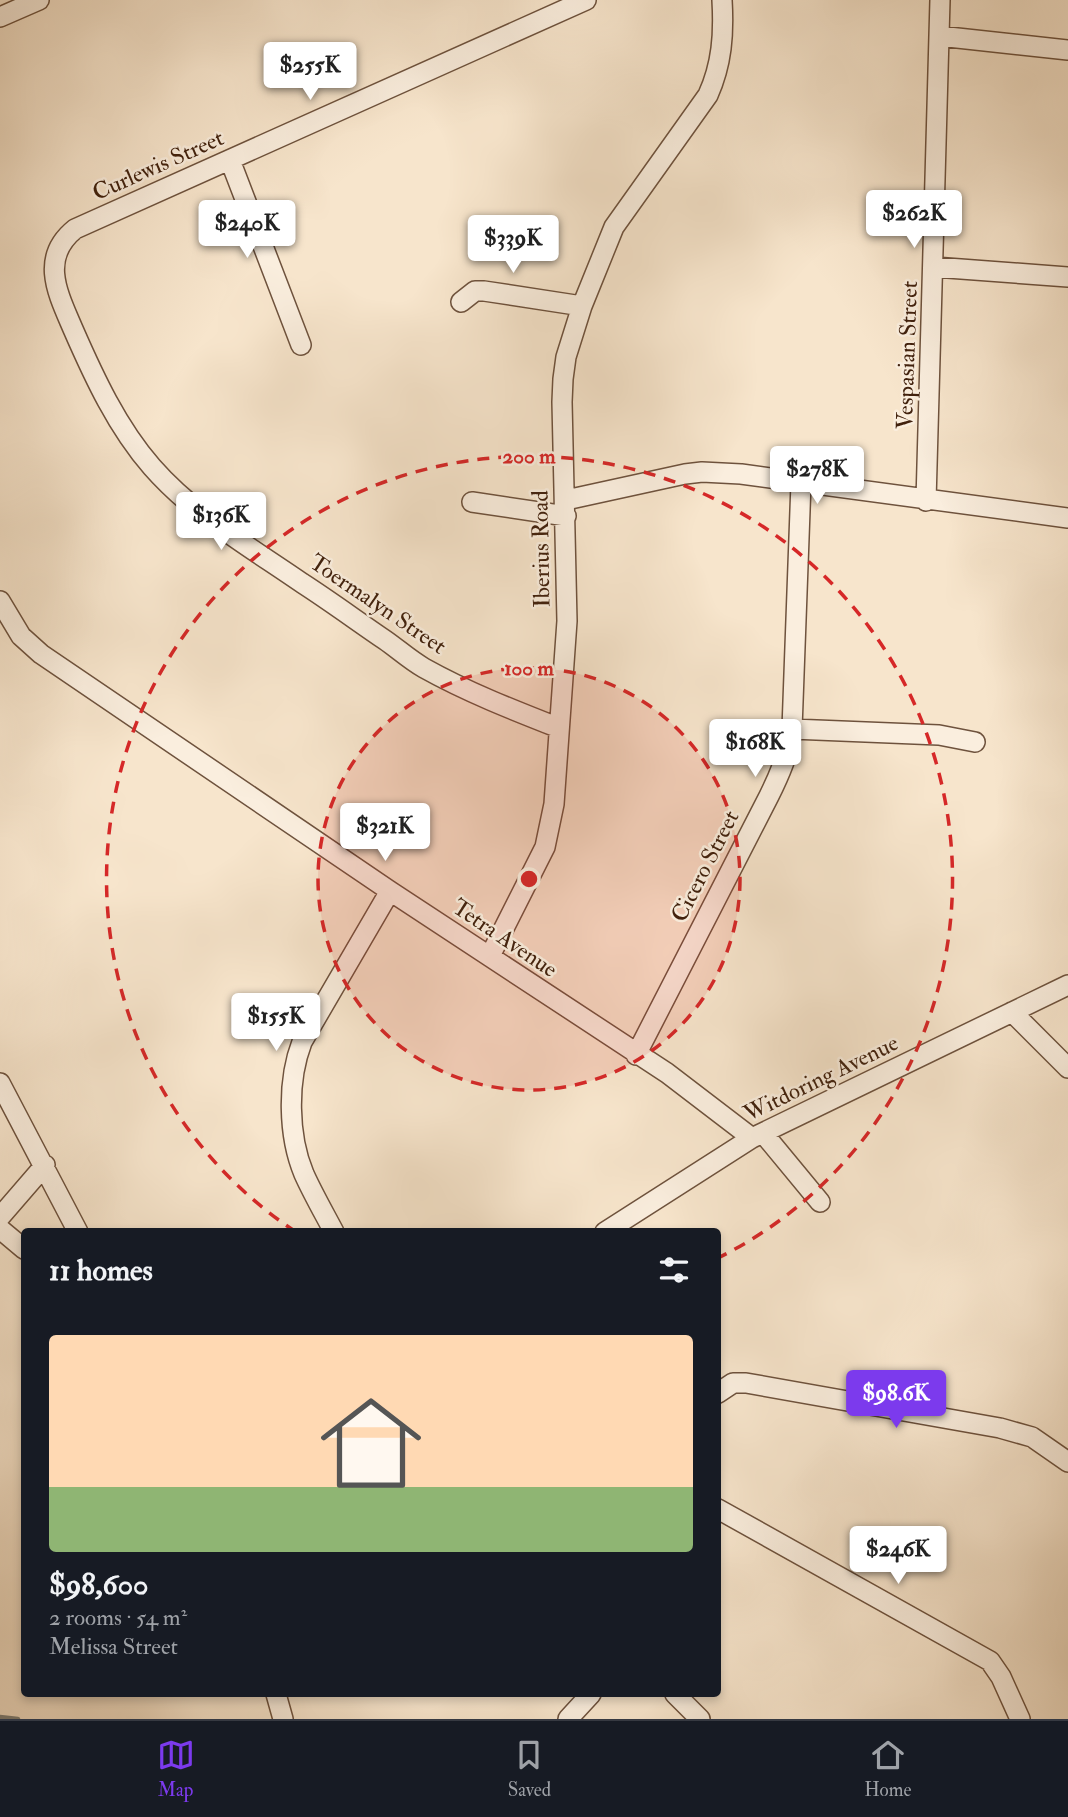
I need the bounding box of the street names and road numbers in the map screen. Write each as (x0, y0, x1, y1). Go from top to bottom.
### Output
street label: Curlewis Street (88, 123, 228, 207)
street label: Vespasian Street (890, 280, 925, 430)
street label: Iberius Road (525, 490, 557, 608)
street label: Toermalyn Street (304, 548, 452, 660)
street label: Cicero Street (665, 805, 745, 927)
street label: Tetra Avenue (447, 892, 563, 984)
street label: Witdoring Avenue (738, 1028, 903, 1128)

